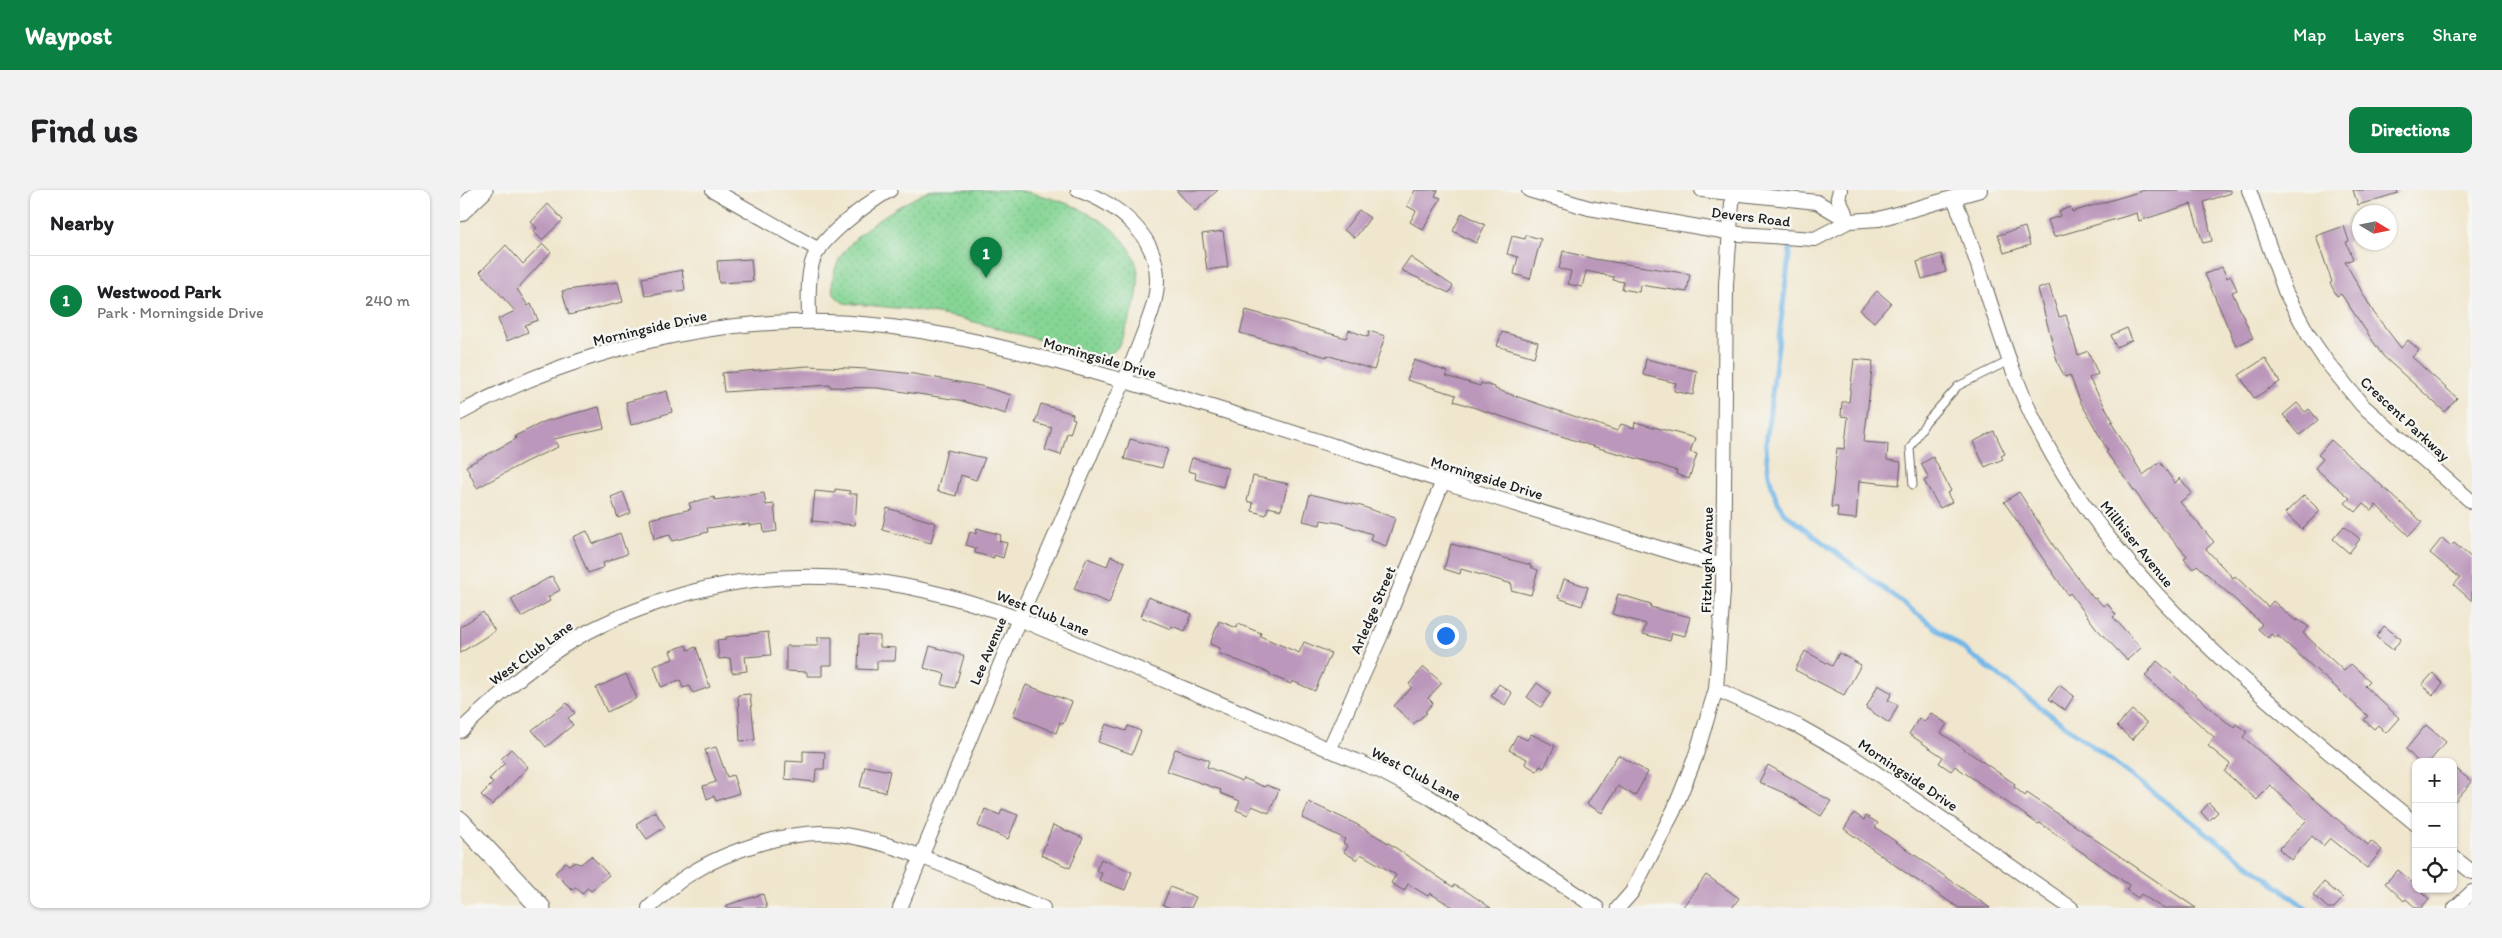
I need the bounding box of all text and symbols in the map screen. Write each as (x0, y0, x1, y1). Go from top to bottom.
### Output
text: Waypost (25, 21, 112, 50)
text: Map (2293, 24, 2326, 46)
text: Layers (2354, 24, 2404, 46)
text: Share (2432, 24, 2477, 46)
button: Directions (2349, 107, 2472, 153)
text: Find us (30, 109, 138, 151)
street label: Devers Road (1710, 203, 1792, 231)
north arrow (2352, 205, 2397, 250)
text: Nearby (50, 210, 114, 235)
pin: 1 (970, 237, 1002, 278)
text: Westwood Park (97, 280, 221, 303)
text: 1 (62, 291, 70, 310)
text: 240 m (365, 291, 410, 310)
text: Park · Morningside Drive (97, 303, 264, 322)
street label: Morningside Drive (591, 306, 709, 350)
street label: Morningside Drive (1042, 333, 1158, 383)
street label: Crescent Parkway (2356, 373, 2454, 465)
street label: Morningside Drive (1429, 452, 1545, 504)
street label: Millhiser Avenue (2096, 497, 2178, 591)
street label: Fitzhugh Avenue (1697, 507, 1717, 613)
street label: Arledge Street (1346, 563, 1400, 656)
street label: West Club Lane (994, 586, 1092, 640)
street label: Lee Avenue (966, 614, 1010, 688)
street label: West Club Lane (486, 617, 576, 689)
your location (1433, 623, 1459, 649)
street label: Morningside Drive (1855, 735, 1961, 815)
street label: West Club Lane (1368, 743, 1464, 805)
map controls (2412, 758, 2457, 893)
button: + (2412, 758, 2457, 803)
button: − (2412, 803, 2457, 848)
button: locate (2412, 848, 2457, 893)

